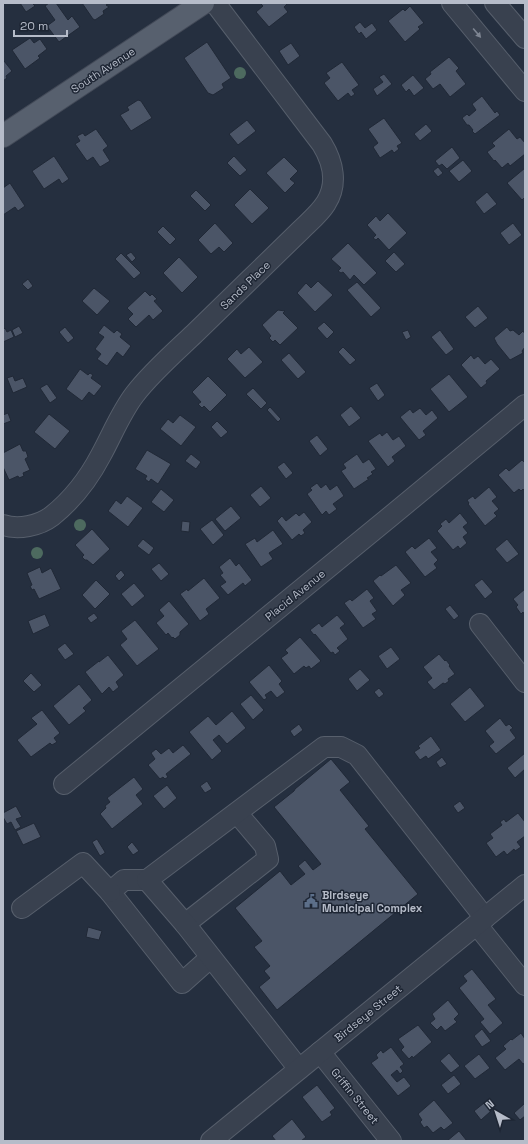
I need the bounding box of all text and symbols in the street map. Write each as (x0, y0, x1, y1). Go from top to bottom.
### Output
scale bar (14, 12, 67, 38)
text: 20 m (20, 18, 48, 34)
one-way arrow (473, 28, 481, 38)
street label: South Avenue (68, 44, 138, 96)
street label: Sands Place (217, 258, 273, 312)
street label: Placid Avenue (262, 566, 328, 624)
place label: Birdseye Municipal Complex (322, 888, 423, 915)
public building icon: Birdseye Municipal Complex (303, 893, 319, 909)
street label: Birdseye Street (331, 981, 405, 1045)
street label: Griffin Street (328, 1065, 382, 1127)
north arrow (476, 1092, 516, 1132)
text: N (482, 1096, 497, 1112)

